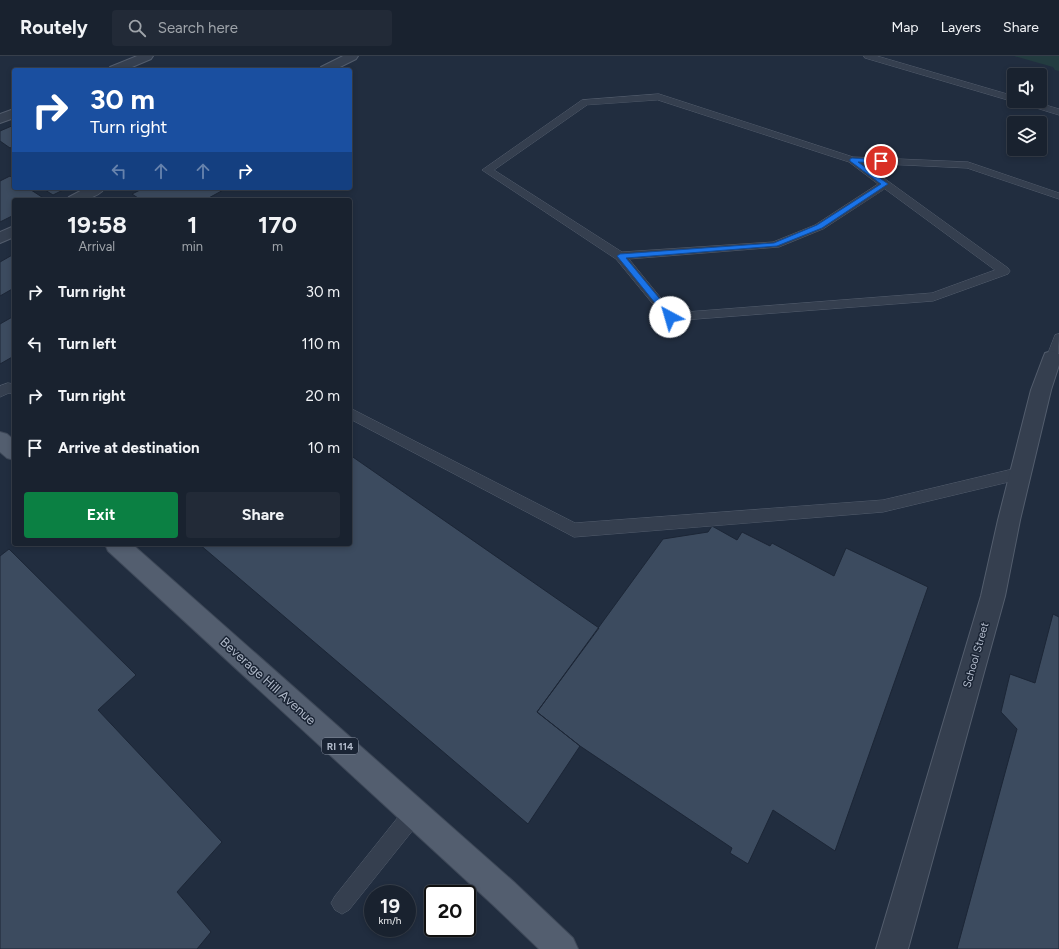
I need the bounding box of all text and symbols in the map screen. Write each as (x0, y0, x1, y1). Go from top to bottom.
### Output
search box (112, 10, 392, 46)
text: Routely (20, 16, 88, 39)
icon: search (126, 17, 148, 39)
text: Search here (158, 19, 238, 37)
text: Map (891, 19, 919, 36)
text: Layers (941, 19, 981, 36)
text: Share (1003, 19, 1039, 36)
map controls (1007, 68, 1047, 156)
button: sound (1007, 68, 1047, 108)
text: 30 m (90, 82, 155, 116)
icon: right (24, 84, 76, 136)
text: Turn right (90, 116, 167, 138)
button: layers (1007, 116, 1047, 156)
pin (864, 144, 898, 178)
icon: arrive (870, 150, 892, 172)
icon: left (108, 160, 130, 182)
icon: ahead (150, 160, 172, 182)
icon: ahead (192, 160, 214, 182)
icon: right (234, 160, 256, 182)
text: 19:58 (67, 210, 127, 239)
text: 1 (187, 210, 197, 239)
text: 170 (258, 210, 297, 239)
text: Arrival (79, 239, 115, 254)
text: min (182, 239, 203, 254)
text: m (272, 239, 283, 254)
icon: right (24, 281, 46, 303)
text: Turn right (58, 283, 126, 301)
text: 30 m (306, 283, 340, 301)
position arrow (649, 296, 691, 338)
icon: left (24, 333, 46, 355)
text: Turn left (58, 335, 116, 353)
text: 110 m (302, 335, 340, 353)
icon: right (24, 385, 46, 407)
text: Turn right (58, 387, 126, 405)
text: 20 m (306, 387, 340, 405)
icon: arrive (24, 437, 46, 459)
text: Arrive at destination (58, 439, 199, 457)
text: 10 m (308, 439, 340, 457)
button: Exit (24, 492, 178, 538)
button: Share (186, 492, 340, 538)
street label: School Street (960, 621, 992, 689)
street label: Beverage Hill Avenue (217, 634, 319, 728)
road number: RI 114 (322, 738, 358, 754)
speed limit sign: 20 (424, 885, 476, 937)
text: 19 (380, 894, 400, 918)
text: km/h (379, 914, 401, 927)

